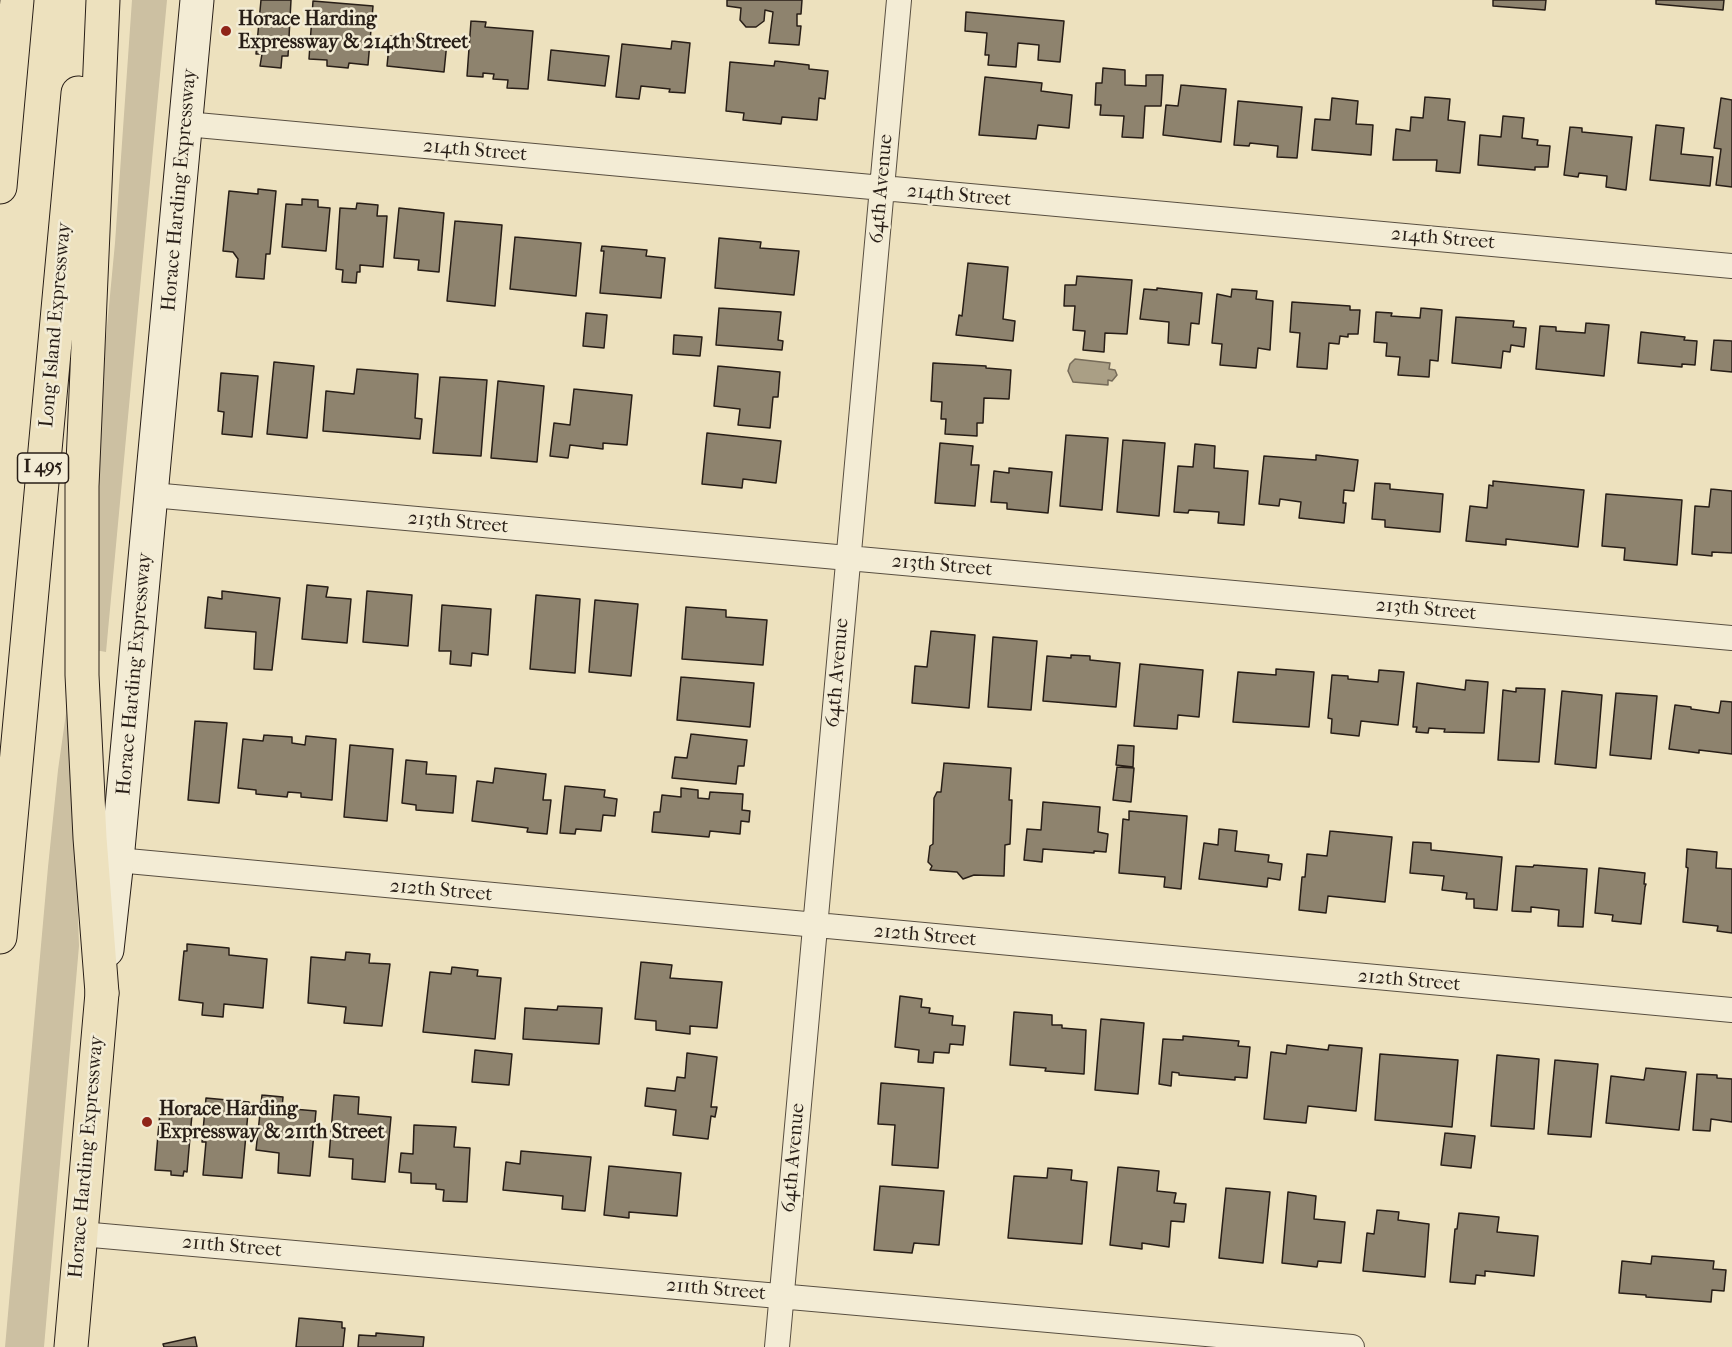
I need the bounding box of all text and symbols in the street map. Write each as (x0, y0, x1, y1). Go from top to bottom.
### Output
place label: Horace Harding Expressway & 214th Street (238, 8, 468, 55)
marker: Horace Harding Expressway & 214th Street (219, 24, 233, 38)
street label: Horace Harding Expressway (157, 68, 203, 312)
street label: 64th Avenue (865, 133, 899, 245)
street label: 214th Street (422, 134, 528, 168)
street label: 214th Street (906, 179, 1012, 213)
street label: Long Island Expressway (35, 221, 77, 429)
street label: 214th Street (1390, 222, 1496, 256)
road number: I 495 (18, 453, 68, 483)
street label: 213th Street (407, 507, 509, 539)
street label: 213th Street (891, 550, 993, 582)
street label: Horace Harding Expressway (112, 552, 158, 796)
street label: 213th Street (1375, 594, 1477, 626)
street label: 64th Avenue (821, 617, 855, 729)
street label: 212th Street (389, 875, 493, 907)
street label: 212th Street (873, 920, 977, 952)
street label: 212th Street (1357, 965, 1461, 997)
street label: Horace Harding Expressway (64, 1035, 110, 1279)
place label: Horace Harding Expressway & 211th Street (159, 1098, 385, 1145)
street label: 64th Avenue (777, 1102, 811, 1214)
marker: Horace Harding Expressway & 211th Street (140, 1115, 154, 1129)
street label: 211th Street (181, 1231, 283, 1263)
street label: 211th Street (665, 1274, 767, 1306)

